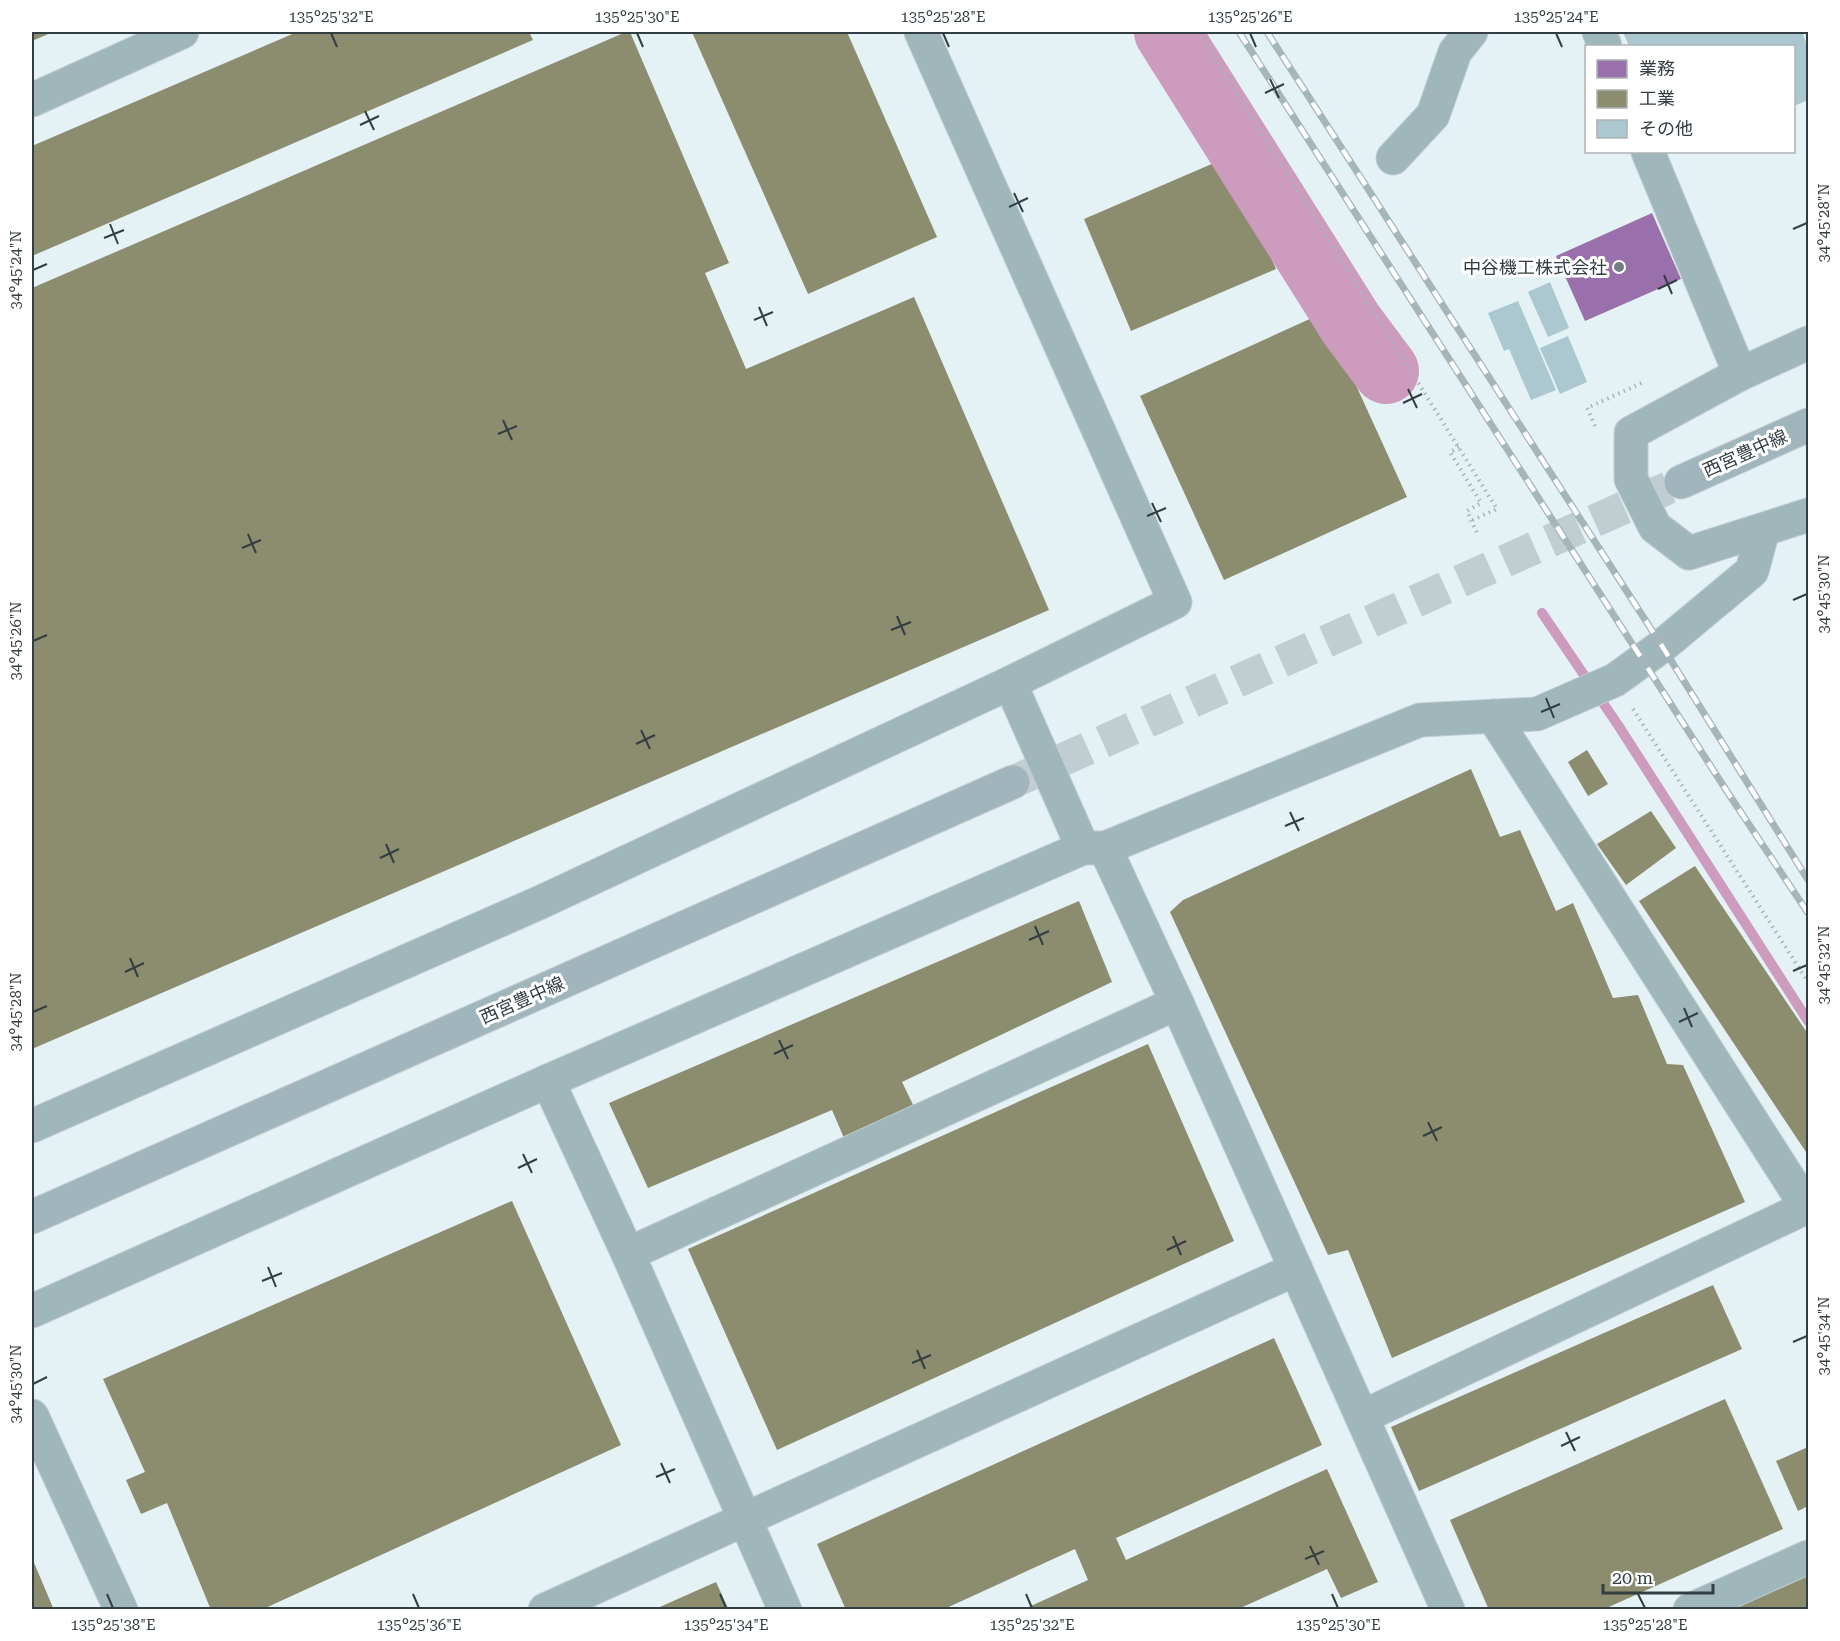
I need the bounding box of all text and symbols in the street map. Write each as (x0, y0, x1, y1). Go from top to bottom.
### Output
text: 135°25'32"E (288, 8, 374, 26)
text: 135°25'30"E (594, 8, 680, 26)
text: 135°25'28"E (900, 8, 986, 26)
text: 135°25'26"E (1207, 8, 1293, 26)
text: 135°25'24"E (1513, 8, 1599, 26)
legend (1585, 45, 1795, 153)
text: 業務 (1639, 58, 1675, 79)
text: 工業 (1639, 88, 1675, 109)
text: その他 (1639, 118, 1693, 139)
text: 34°45'28"N (1815, 183, 1833, 263)
text: 34°45'24"N (7, 230, 25, 310)
place label: 中谷機工株式会社 (1463, 257, 1607, 278)
marker: 中谷機工株式会社 (1612, 260, 1626, 274)
street label: 西宮豊中線 (1700, 425, 1790, 481)
text: 34°45'30"N (1815, 554, 1833, 634)
text: 34°45'26"N (7, 601, 25, 681)
text: 34°45'32"N (1815, 925, 1833, 1005)
text: 34°45'28"N (7, 972, 25, 1052)
street label: 西宮豊中線 (477, 972, 567, 1028)
text: 34°45'34"N (1815, 1296, 1833, 1376)
text: 34°45'30"N (7, 1344, 25, 1424)
scale bar (1603, 1557, 1712, 1595)
text: 20 m (1612, 1567, 1653, 1588)
text: 135°25'38"E (70, 1616, 156, 1634)
text: 135°25'36"E (376, 1616, 462, 1634)
text: 135°25'34"E (683, 1616, 769, 1634)
text: 135°25'32"E (989, 1616, 1075, 1634)
text: 135°25'30"E (1295, 1616, 1381, 1634)
text: 135°25'28"E (1602, 1616, 1688, 1634)

